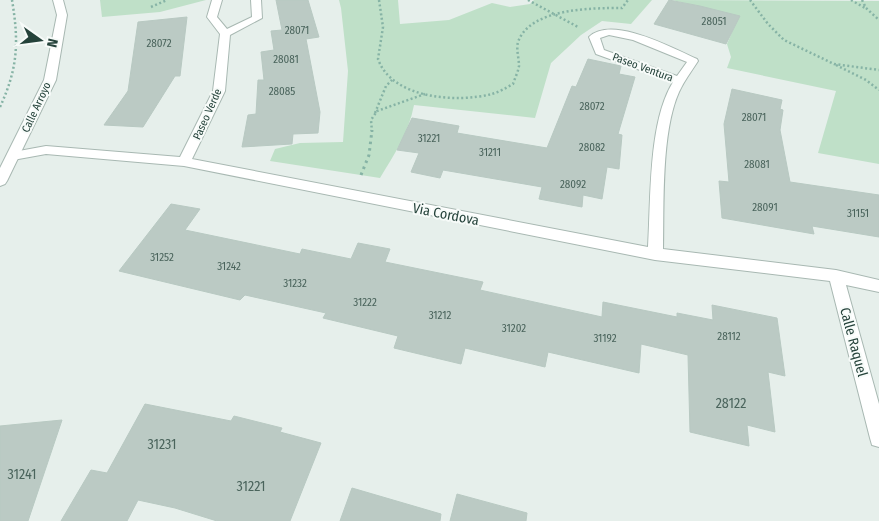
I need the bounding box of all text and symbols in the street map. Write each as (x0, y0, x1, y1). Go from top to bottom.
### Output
north arrow (15, 15, 65, 65)
house number: 28051 (702, 15, 726, 28)
house number: 28071 (285, 24, 309, 37)
text: N (43, 37, 61, 49)
house number: 28072 (146, 37, 172, 50)
street label: Paseo Ventura (611, 50, 675, 84)
house number: 28081 (273, 53, 299, 66)
street label: Calle Arroyo (19, 80, 54, 134)
house number: 28085 (269, 85, 295, 98)
street label: Paseo Verde (190, 87, 225, 142)
house number: 28072 (579, 100, 605, 113)
house number: 28071 (742, 111, 766, 124)
house number: 31221 (418, 132, 440, 145)
house number: 28082 (579, 141, 605, 154)
house number: 31211 (479, 146, 501, 159)
house number: 28081 (744, 158, 770, 171)
house number: 28092 (560, 178, 586, 191)
street label: Via Cordova (411, 200, 481, 229)
house number: 28091 (752, 201, 778, 214)
house number: 31151 (847, 207, 869, 220)
house number: 31252 (150, 251, 174, 264)
house number: 31242 (217, 260, 241, 273)
house number: 31232 (283, 277, 307, 290)
house number: 31222 (353, 296, 377, 309)
street label: Calle Raquel (836, 306, 871, 379)
house number: 31212 (429, 309, 452, 322)
house number: 31202 (502, 322, 526, 335)
house number: 28112 (717, 330, 741, 343)
house number: 31192 (593, 332, 617, 345)
house number: 28122 (716, 395, 746, 412)
house number: 31231 (147, 436, 177, 453)
house number: 31241 (8, 466, 36, 483)
house number: 31221 (237, 478, 265, 495)

